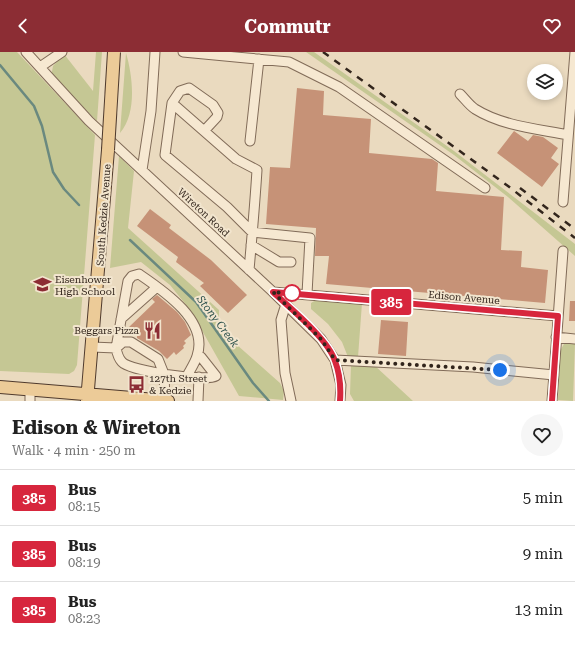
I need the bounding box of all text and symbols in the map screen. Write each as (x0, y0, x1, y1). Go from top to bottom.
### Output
icon: back (12, 15, 34, 37)
icon: heart (541, 15, 563, 37)
text: Commutr (244, 16, 331, 37)
map controls (527, 64, 563, 100)
button: layers (527, 64, 563, 100)
street label: South Kedzie Avenue (94, 163, 113, 266)
street label: Wireton Road (176, 186, 232, 239)
place label: Eisenhower High School (55, 274, 115, 297)
school or university icon: Eisenhower High School (32, 275, 52, 295)
unlabelled marker (283, 284, 301, 302)
line badge: 385 (368, 289, 414, 315)
street label: Edison Avenue (428, 289, 501, 306)
water label: Stony Creek (193, 292, 241, 350)
text: 385 (379, 294, 403, 310)
restaurant icon: Beggars Pizza (142, 320, 162, 340)
place label: Beggars Pizza (74, 325, 140, 336)
your location (490, 360, 510, 380)
place label: 127th Street & Kedzie (149, 373, 207, 396)
bus stop icon: 127th Street & Kedzie (126, 374, 146, 394)
button: heart (521, 414, 563, 456)
text: Edison & Wireton (12, 416, 181, 439)
text: Walk · 4 min · 250 m (12, 443, 136, 458)
text: Bus (68, 481, 96, 499)
text: 5 min (523, 489, 563, 507)
text: 385 (22, 490, 46, 506)
text: 08:15 (68, 499, 100, 514)
text: Bus (68, 537, 96, 555)
text: 9 min (523, 545, 563, 563)
text: 385 (22, 546, 46, 562)
text: 08:19 (68, 555, 100, 570)
text: Bus (68, 593, 96, 611)
text: 13 min (514, 601, 563, 619)
text: 385 (22, 602, 46, 618)
text: 08:23 (68, 611, 100, 626)

